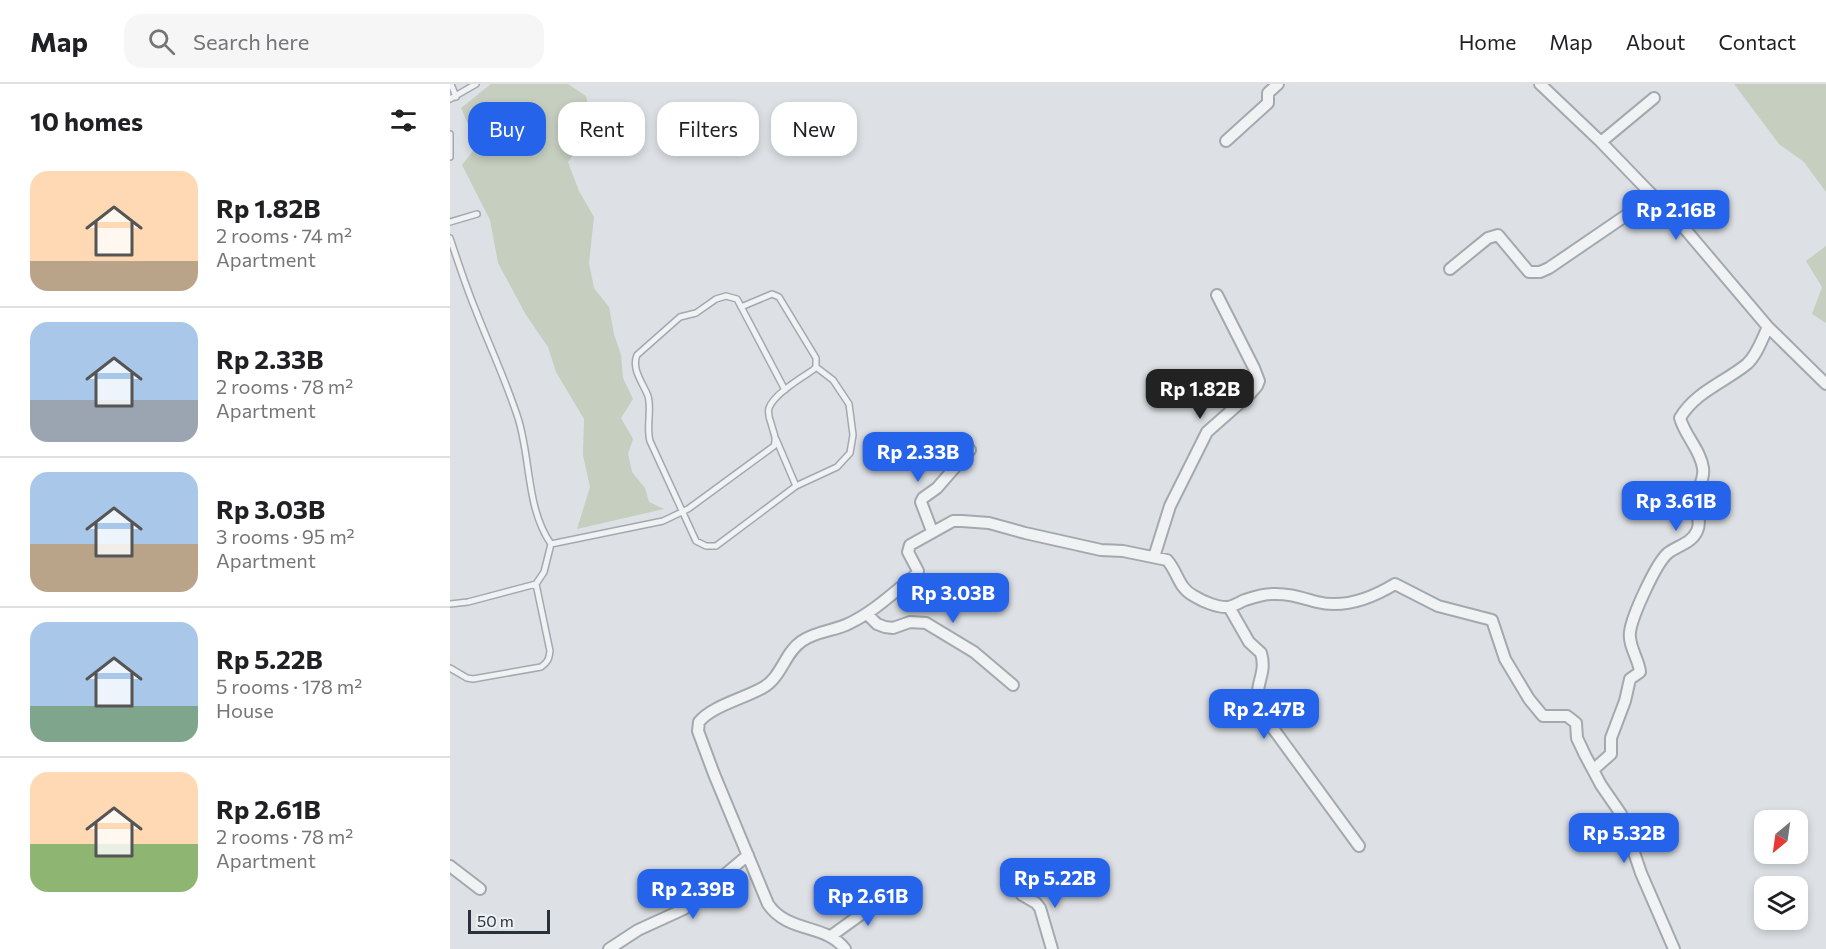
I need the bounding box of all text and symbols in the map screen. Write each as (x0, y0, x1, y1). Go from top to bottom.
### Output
search box (124, 14, 544, 68)
text: Map (30, 24, 88, 58)
icon: search (145, 25, 178, 58)
text: Search here (193, 28, 309, 55)
text: Home (1459, 29, 1516, 54)
text: Map (1549, 29, 1593, 54)
text: About (1626, 29, 1685, 54)
text: Contact (1718, 29, 1796, 54)
chip: Buy (468, 102, 546, 156)
chip: Rent (558, 102, 645, 156)
chip: Filters (657, 102, 759, 156)
chip: New (771, 102, 857, 156)
icon: filters (387, 104, 420, 137)
text: 10 homes (30, 105, 143, 136)
pin: Rp 2.16B (1614, 190, 1738, 241)
text: Rp 1.82B (216, 192, 321, 223)
icon: home (78, 195, 150, 267)
text: Rp 2.16B (1636, 197, 1716, 221)
text: 2 rooms · 74 m² (216, 223, 352, 247)
text: Apartment (216, 247, 316, 271)
text: Rp 2.33B (216, 343, 323, 374)
icon: home (78, 346, 150, 418)
pin: Rp 1.82B (1138, 369, 1262, 420)
text: 2 rooms · 78 m² (216, 374, 353, 398)
text: Rp 1.82B (1160, 376, 1240, 400)
text: Apartment (216, 398, 316, 422)
pin: Rp 2.33B (856, 432, 980, 483)
text: Rp 2.33B (877, 439, 959, 463)
pin: Rp 3.61B (1614, 481, 1738, 532)
text: Rp 3.61B (1636, 488, 1716, 512)
text: Rp 3.03B (216, 493, 325, 524)
icon: home (78, 496, 150, 568)
text: 3 rooms · 95 m² (216, 524, 355, 548)
text: Apartment (216, 548, 316, 572)
pin: Rp 3.03B (891, 573, 1015, 624)
text: Rp 3.03B (911, 580, 995, 604)
text: Rp 5.22B (216, 643, 323, 674)
icon: home (78, 646, 150, 718)
text: 5 rooms · 178 m² (216, 674, 362, 698)
pin: Rp 2.47B (1202, 689, 1326, 740)
text: Rp 2.47B (1223, 696, 1305, 720)
text: House (216, 698, 274, 722)
text: Rp 2.61B (216, 793, 321, 824)
icon: home (78, 796, 150, 868)
north arrow (1754, 810, 1808, 864)
map controls (1754, 810, 1808, 930)
pin: Rp 5.32B (1562, 813, 1686, 864)
text: Rp 5.32B (1583, 820, 1665, 844)
text: 2 rooms · 78 m² (216, 824, 353, 848)
text: Apartment (216, 848, 316, 872)
pin: Rp 5.22B (993, 858, 1117, 909)
text: Rp 5.22B (1014, 865, 1096, 889)
pin: Rp 2.39B (631, 869, 755, 920)
text: Rp 2.39B (651, 876, 735, 900)
pin: Rp 2.61B (806, 876, 930, 927)
button: layers (1754, 876, 1808, 930)
text: Rp 2.61B (828, 883, 908, 907)
scale bar (468, 907, 550, 934)
text: 50 m (477, 911, 514, 930)

